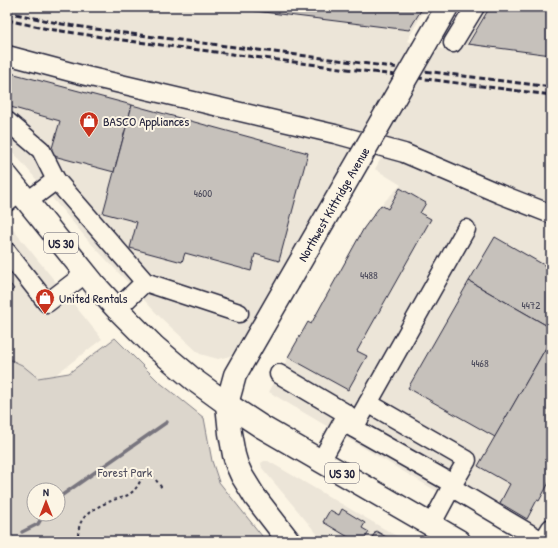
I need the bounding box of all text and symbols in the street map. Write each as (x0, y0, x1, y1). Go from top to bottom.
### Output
shop icon: BASCO Appliances (78, 110, 100, 138)
place label: BASCO Appliances (103, 112, 189, 130)
street label: Northwest Kittridge Avenue (293, 144, 374, 265)
house number: 4600 (194, 186, 212, 200)
road number: US 30 (44, 233, 78, 253)
house number: 4488 (360, 268, 378, 282)
shop icon: United Rentals (34, 287, 56, 315)
place label: United Rentals (59, 289, 128, 307)
house number: 4472 (522, 298, 540, 312)
house number: 4468 (471, 356, 489, 370)
park label: Forest Park (97, 463, 153, 481)
road number: US 30 (325, 463, 359, 483)
north arrow (26, 482, 66, 522)
text: N (43, 485, 49, 499)

